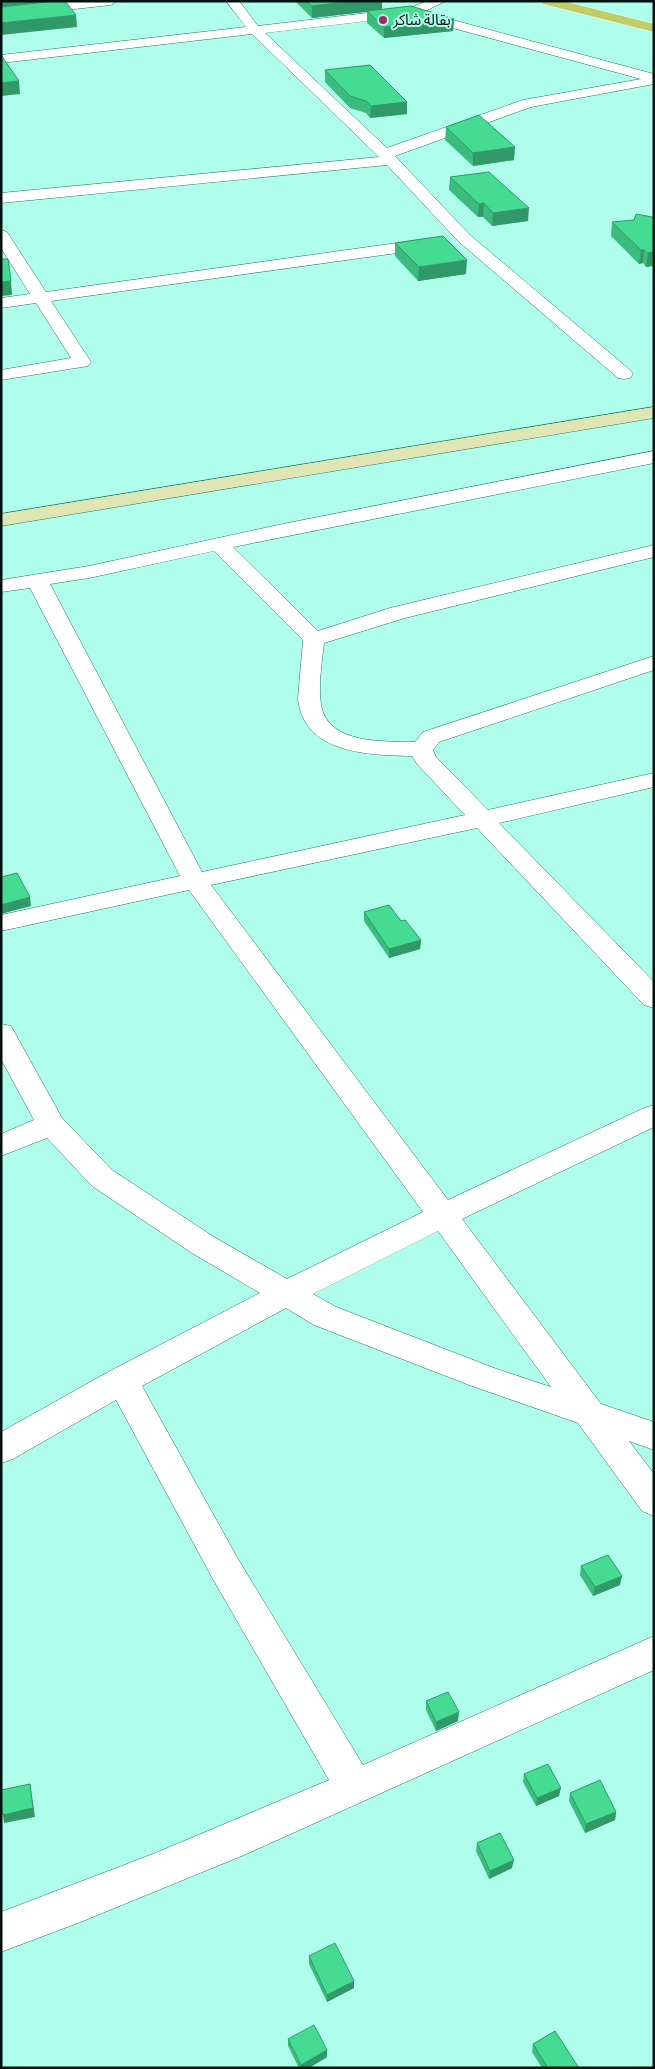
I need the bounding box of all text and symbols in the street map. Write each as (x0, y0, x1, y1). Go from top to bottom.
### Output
place label: بقالة شاكر (392, 13, 451, 29)
marker: بقالة شاكر (377, 14, 389, 26)

